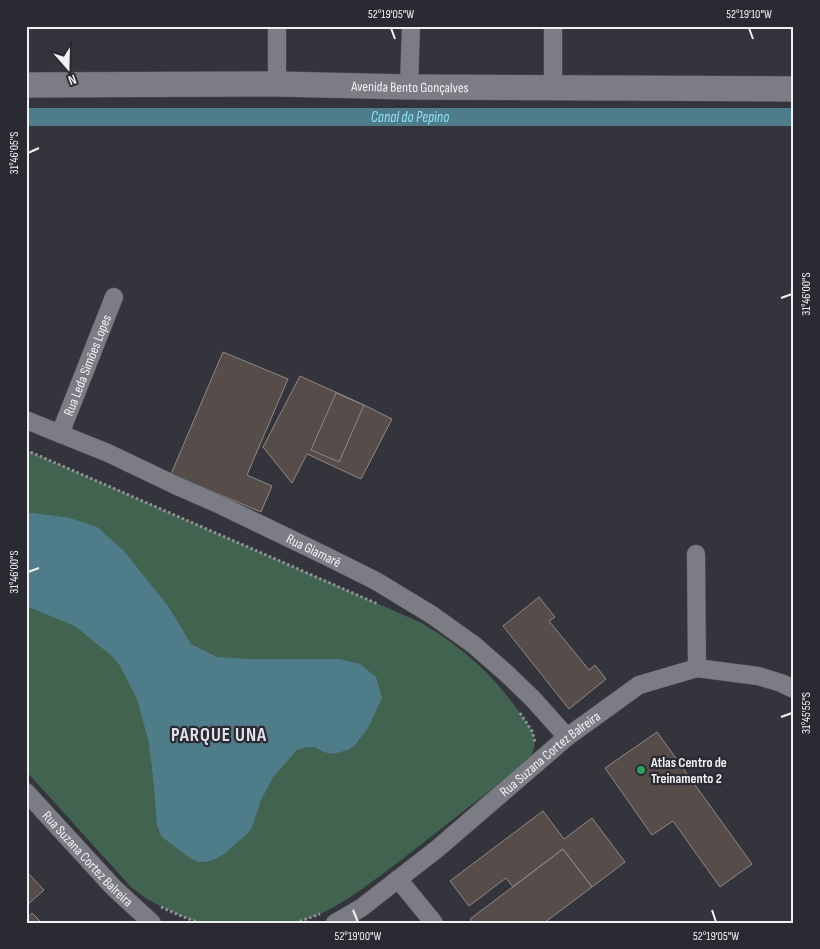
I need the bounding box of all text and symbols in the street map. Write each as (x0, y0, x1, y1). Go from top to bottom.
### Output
text: 52°19'05"W (368, 7, 414, 22)
text: 52°19'10"W (726, 7, 772, 22)
north arrow (42, 42, 92, 92)
text: N (66, 70, 79, 89)
street label: Avenida Bento Gonçalves (350, 78, 469, 96)
water label: Canal do Pepino (371, 108, 449, 127)
text: 31°46'05"S (7, 132, 22, 174)
text: 31°46'00"S (799, 272, 814, 316)
street label: Rua Leda Simões Lopes (60, 312, 115, 419)
street label: Rua Giamarê (283, 530, 344, 571)
text: 31°46'00"S (7, 550, 22, 594)
text: 31°45'55"S (799, 692, 814, 734)
street label: Rua Suzana Cortez Balreira (496, 708, 604, 800)
district label: PARQUE UNA (171, 724, 267, 747)
place label: Atlas Centro de Treinamento 2 (650, 754, 727, 787)
marker: Atlas Centro de Treinamento 2 (635, 764, 647, 776)
street label: Rua Suzana Cortez Balreira (39, 808, 137, 910)
text: 52°19'00"W (335, 929, 382, 944)
text: 52°19'05"W (693, 929, 739, 944)

